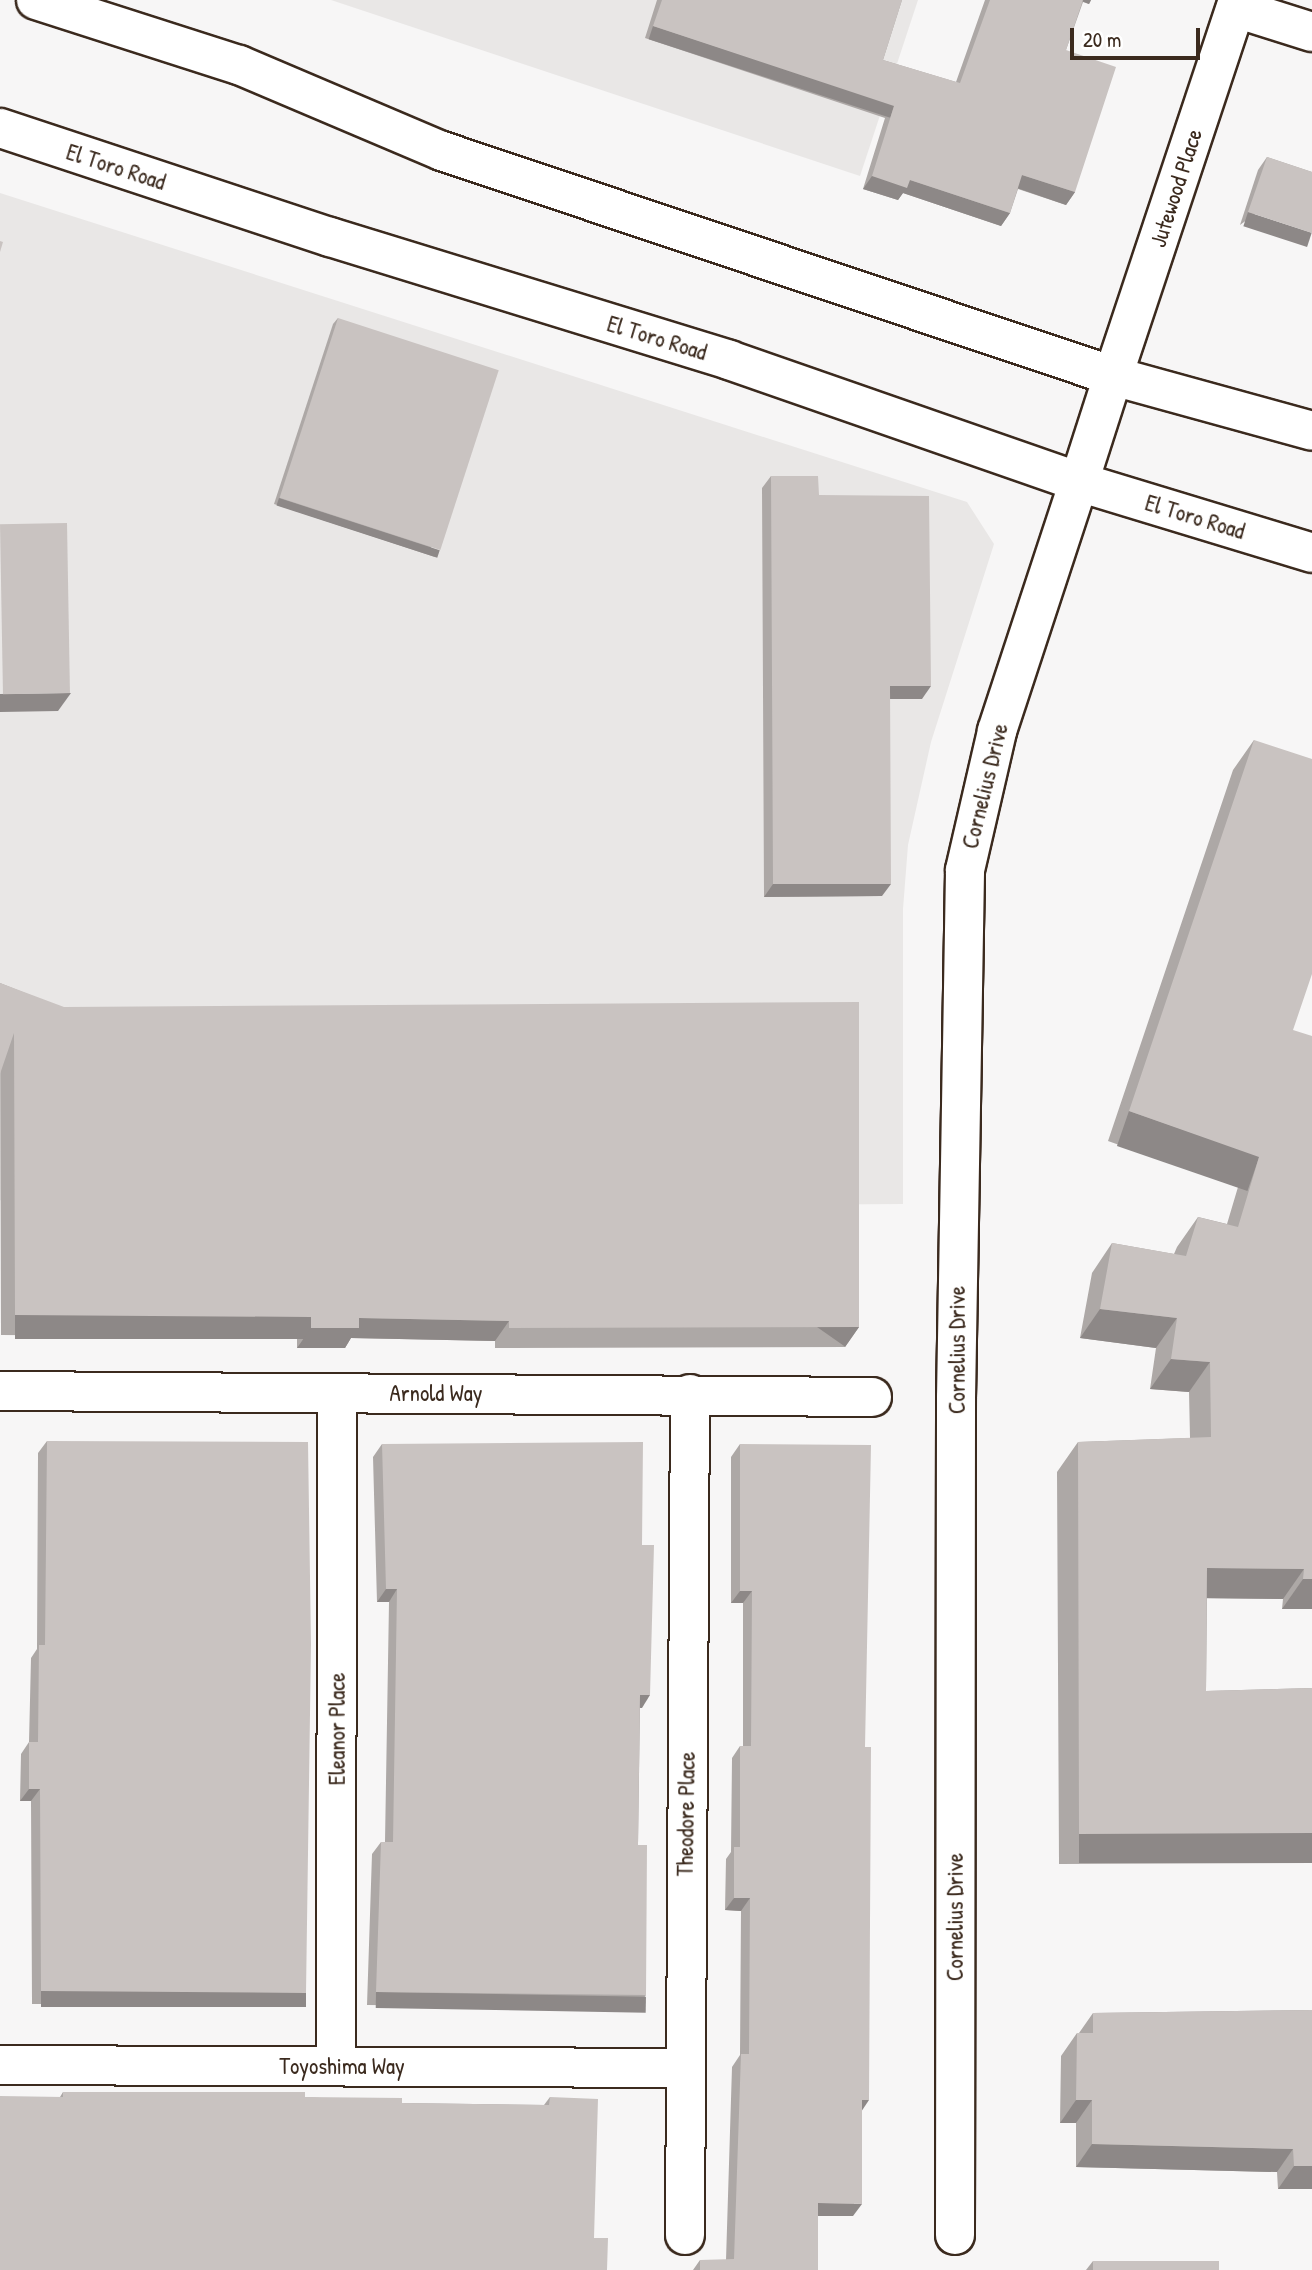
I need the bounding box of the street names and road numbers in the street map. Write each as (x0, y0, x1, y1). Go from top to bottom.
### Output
street label: Jutewood Place (1144, 125, 1208, 251)
street label: El Toro Road (63, 138, 169, 196)
street label: El Toro Road (604, 310, 710, 366)
street label: El Toro Road (1142, 489, 1248, 545)
street label: Cornelius Drive (956, 720, 1014, 852)
street label: Cornelius Drive (943, 1286, 971, 1414)
street label: Arnold Way (389, 1379, 483, 1407)
street label: Eleanor Place (323, 1673, 351, 1785)
street label: Theodore Place (671, 1751, 701, 1877)
street label: Cornelius Drive (941, 1853, 969, 1981)
street label: Toyoshima Way (279, 2052, 405, 2080)

